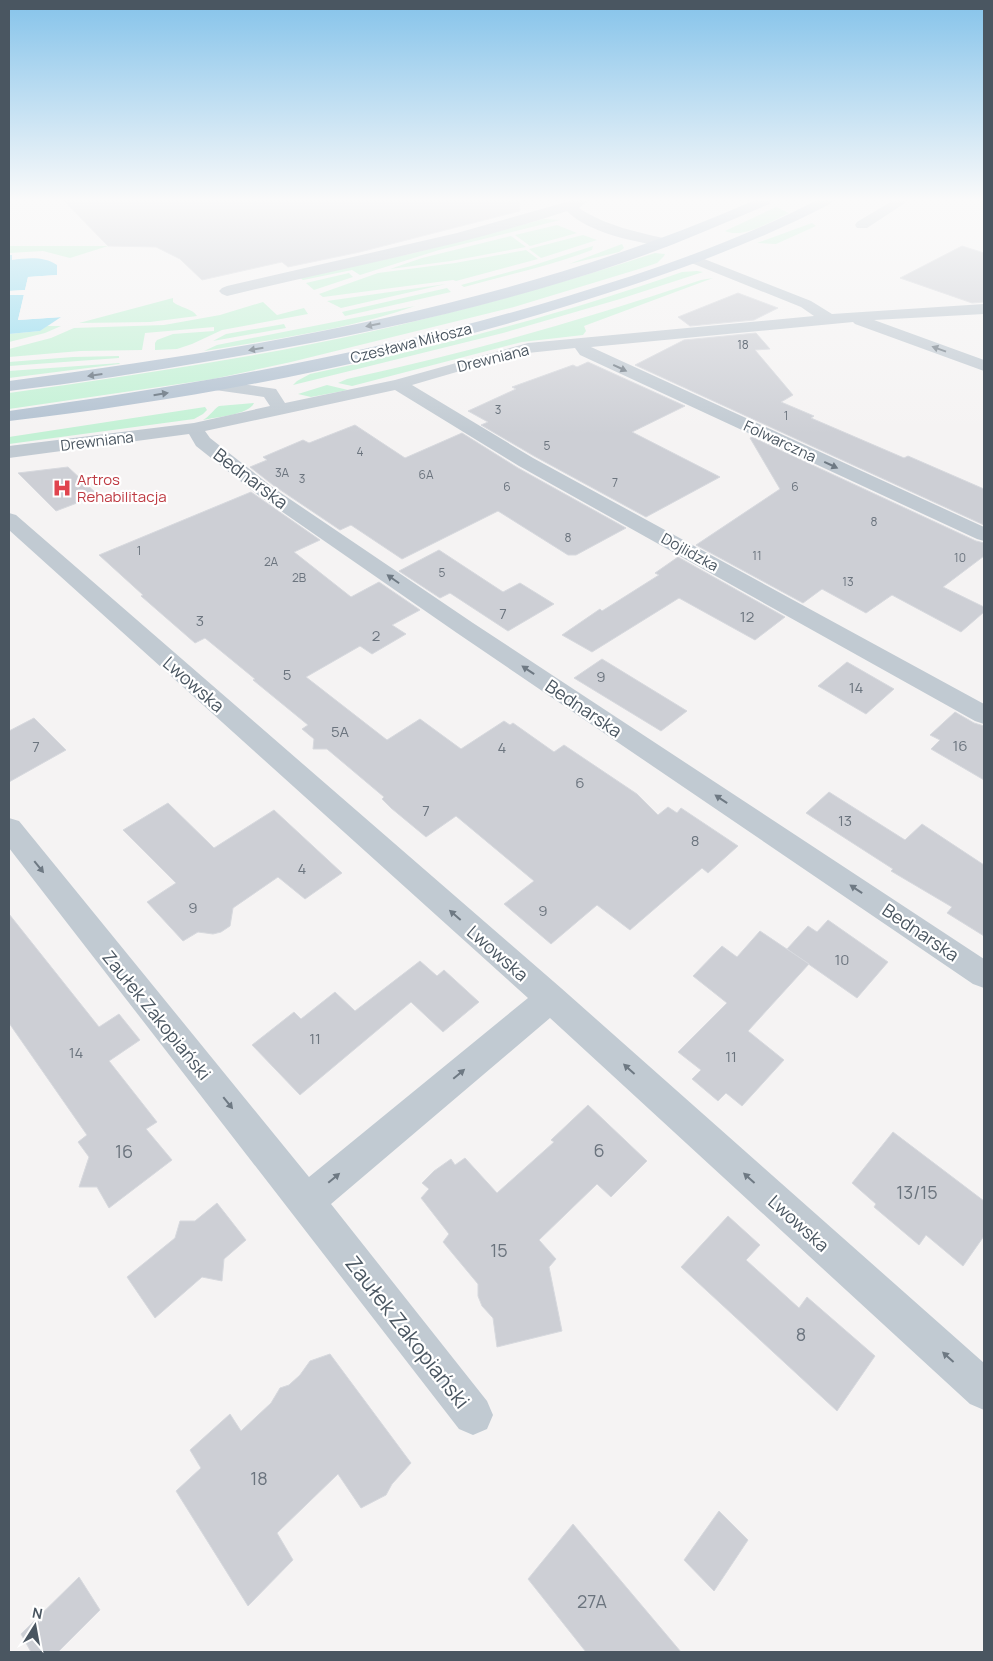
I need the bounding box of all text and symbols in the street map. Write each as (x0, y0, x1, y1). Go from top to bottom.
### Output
street label: Czesława Miłosza (348, 318, 474, 368)
one-way arrow (366, 321, 381, 329)
house number: 18 (737, 336, 749, 353)
street label: Drewniana (455, 339, 531, 377)
one-way arrow (247, 345, 263, 353)
one-way arrow (931, 345, 946, 352)
one-way arrow (613, 364, 627, 372)
one-way arrow (87, 371, 103, 379)
one-way arrow (153, 389, 169, 397)
house number: 3 (495, 401, 501, 418)
house number: 1 (784, 407, 788, 424)
street label: Folwarczna (740, 415, 820, 467)
street label: Drewniana (59, 426, 135, 456)
house number: 5 (544, 437, 551, 454)
street label: Bednarska (209, 442, 293, 514)
house number: 4 (356, 443, 364, 460)
one-way arrow (824, 461, 838, 469)
house number: 3A (275, 464, 290, 481)
house number: 6A (418, 466, 434, 483)
place label: Artros Rehabilitacja (77, 469, 167, 507)
house number: 3 (299, 470, 305, 487)
house number: 7 (612, 474, 618, 491)
hospital icon: Artros Rehabilitacja (51, 477, 73, 499)
house number: 6 (503, 478, 511, 495)
house number: 6 (791, 478, 799, 495)
house number: 8 (871, 513, 878, 530)
street label: Dojlidzka (658, 528, 722, 576)
house number: 8 (565, 529, 572, 546)
house number: 1 (137, 542, 141, 559)
house number: 11 (752, 547, 762, 564)
house number: 10 (954, 549, 966, 566)
house number: 2A (264, 553, 278, 570)
house number: 5 (439, 564, 446, 581)
house number: 2B (292, 569, 306, 586)
house number: 13 (842, 573, 854, 590)
one-way arrow (386, 574, 400, 584)
house number: 7 (499, 603, 507, 624)
house number: 12 (740, 606, 754, 627)
house number: 3 (196, 610, 204, 631)
house number: 2 (372, 625, 380, 646)
street label: Lwowska (158, 651, 230, 717)
house number: 5 (283, 664, 291, 685)
one-way arrow (521, 665, 534, 675)
house number: 9 (596, 666, 606, 687)
street label: Bednarska (541, 674, 627, 742)
house number: 14 (849, 677, 863, 698)
house number: 5A (331, 721, 350, 742)
house number: 16 (952, 735, 968, 756)
house number: 7 (32, 736, 40, 757)
house number: 4 (498, 737, 507, 758)
house number: 6 (575, 772, 585, 793)
one-way arrow (714, 794, 728, 804)
house number: 7 (422, 800, 430, 821)
house number: 13 (838, 810, 852, 831)
house number: 8 (691, 830, 699, 851)
house number: 4 (298, 858, 307, 879)
one-way arrow (34, 860, 45, 873)
one-way arrow (850, 885, 863, 894)
house number: 9 (188, 897, 198, 918)
street label: Bednarska (878, 898, 964, 966)
house number: 9 (538, 900, 548, 921)
one-way arrow (449, 909, 462, 920)
street label: Lwowska (462, 920, 534, 986)
street label: Zaułek Zakopiański (97, 945, 217, 1085)
house number: 10 (835, 949, 850, 970)
house number: 11 (309, 1028, 321, 1049)
house number: 14 (69, 1042, 83, 1063)
house number: 11 (725, 1046, 737, 1067)
one-way arrow (623, 1063, 635, 1075)
one-way arrow (452, 1069, 465, 1080)
one-way arrow (222, 1096, 233, 1109)
house number: 6 (593, 1138, 605, 1162)
house number: 16 (115, 1139, 133, 1163)
one-way arrow (744, 1172, 756, 1184)
one-way arrow (327, 1173, 340, 1184)
house number: 13/15 (896, 1180, 938, 1204)
street label: Lwowska (763, 1189, 835, 1257)
house number: 15 (490, 1238, 508, 1262)
street label: Zaułek Zakopiański (340, 1250, 476, 1414)
house number: 8 (796, 1322, 806, 1346)
one-way arrow (943, 1351, 955, 1363)
house number: 18 (250, 1466, 268, 1490)
house number: 27A (577, 1589, 608, 1613)
north arrow (10, 1601, 60, 1651)
text: N (31, 1602, 44, 1623)

